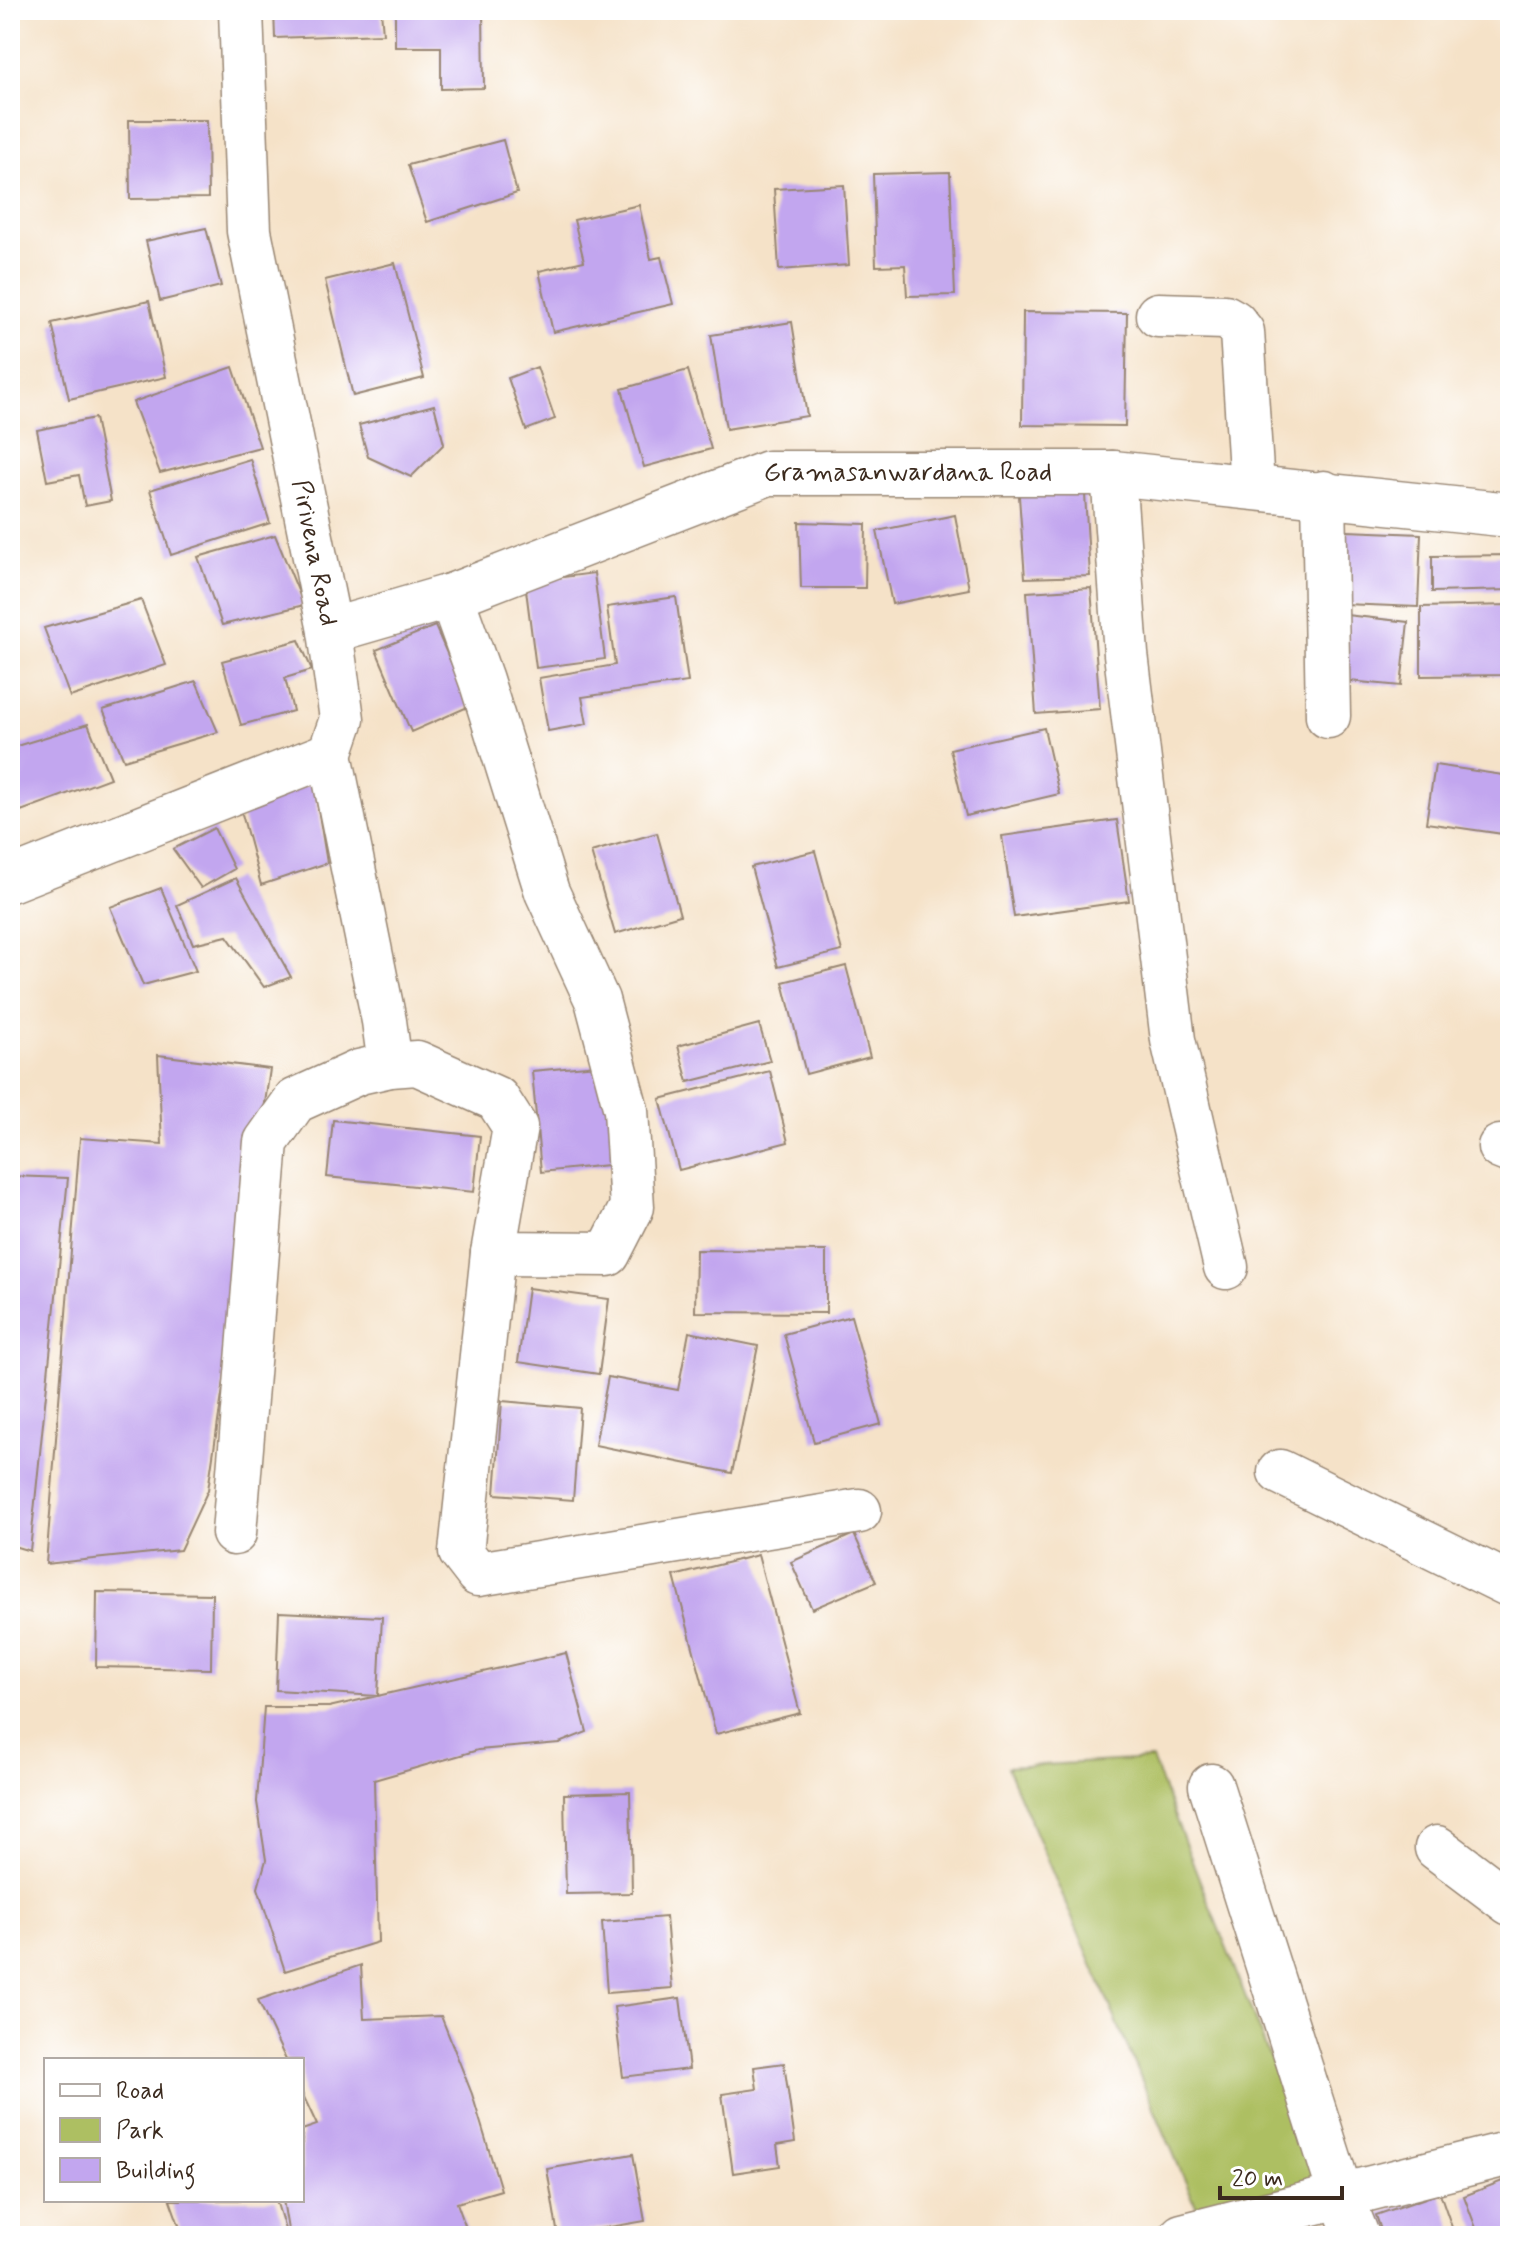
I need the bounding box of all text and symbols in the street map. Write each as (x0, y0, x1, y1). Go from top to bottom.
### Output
street label: Gramasanwardana Road (764, 456, 1052, 490)
street label: Pirivena Road (283, 477, 345, 629)
legend (44, 2058, 304, 2202)
text: Road (116, 2076, 164, 2107)
text: Park (116, 2116, 164, 2147)
scale bar (1220, 2150, 1342, 2200)
text: Building (116, 2156, 196, 2190)
text: 20 m (1232, 2164, 1283, 2195)

